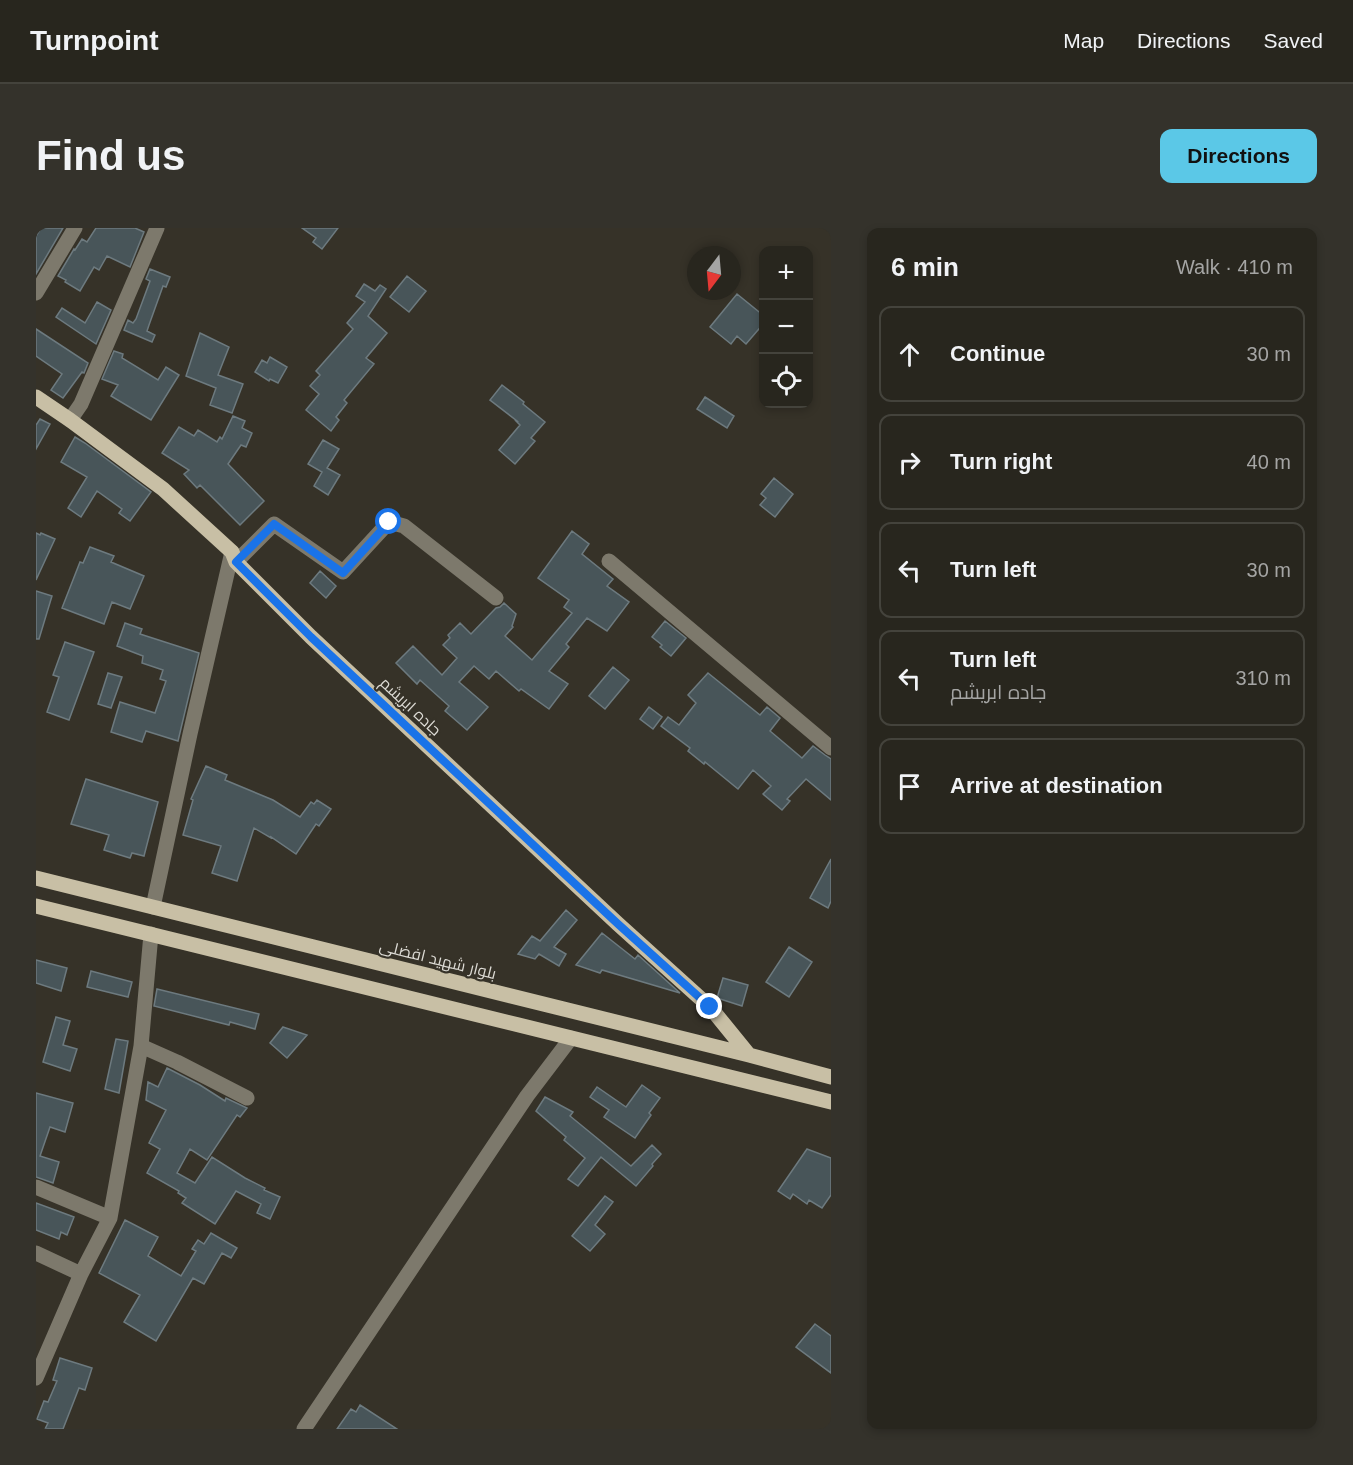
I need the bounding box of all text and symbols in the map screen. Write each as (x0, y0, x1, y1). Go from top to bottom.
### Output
text: Turnpoint (30, 25, 159, 56)
text: Map (1063, 29, 1104, 52)
text: Directions (1137, 29, 1230, 52)
text: Saved (1263, 29, 1323, 52)
button: Directions (1160, 129, 1317, 183)
text: Find us (36, 132, 185, 179)
north arrow (687, 246, 741, 300)
map controls (759, 246, 813, 408)
button: + (759, 246, 813, 300)
text: 6 min (891, 252, 959, 282)
text: Walk · 410 m (1176, 256, 1293, 278)
button: − (759, 300, 813, 354)
icon: ahead (893, 338, 926, 371)
text: Continue (950, 341, 1045, 366)
text: 30 m (1247, 343, 1291, 365)
button: locate (759, 354, 813, 408)
icon: right (893, 446, 926, 479)
text: Turn right (950, 449, 1052, 474)
text: 40 m (1247, 451, 1291, 473)
route start (375, 508, 401, 534)
icon: left (893, 554, 926, 587)
text: Turn left (950, 557, 1036, 582)
text: 30 m (1247, 559, 1291, 581)
text: Turn left (950, 647, 1036, 672)
icon: left (893, 662, 926, 695)
text: 310 m (1235, 667, 1291, 689)
street label: جاده ابریشم (375, 674, 445, 741)
text: جاده ابریشم (950, 681, 1046, 703)
icon: arrive (893, 770, 926, 803)
text: Arrive at destination (950, 773, 1163, 798)
street label: بلوار شهید افضلی (377, 937, 498, 984)
route end (696, 993, 722, 1019)

